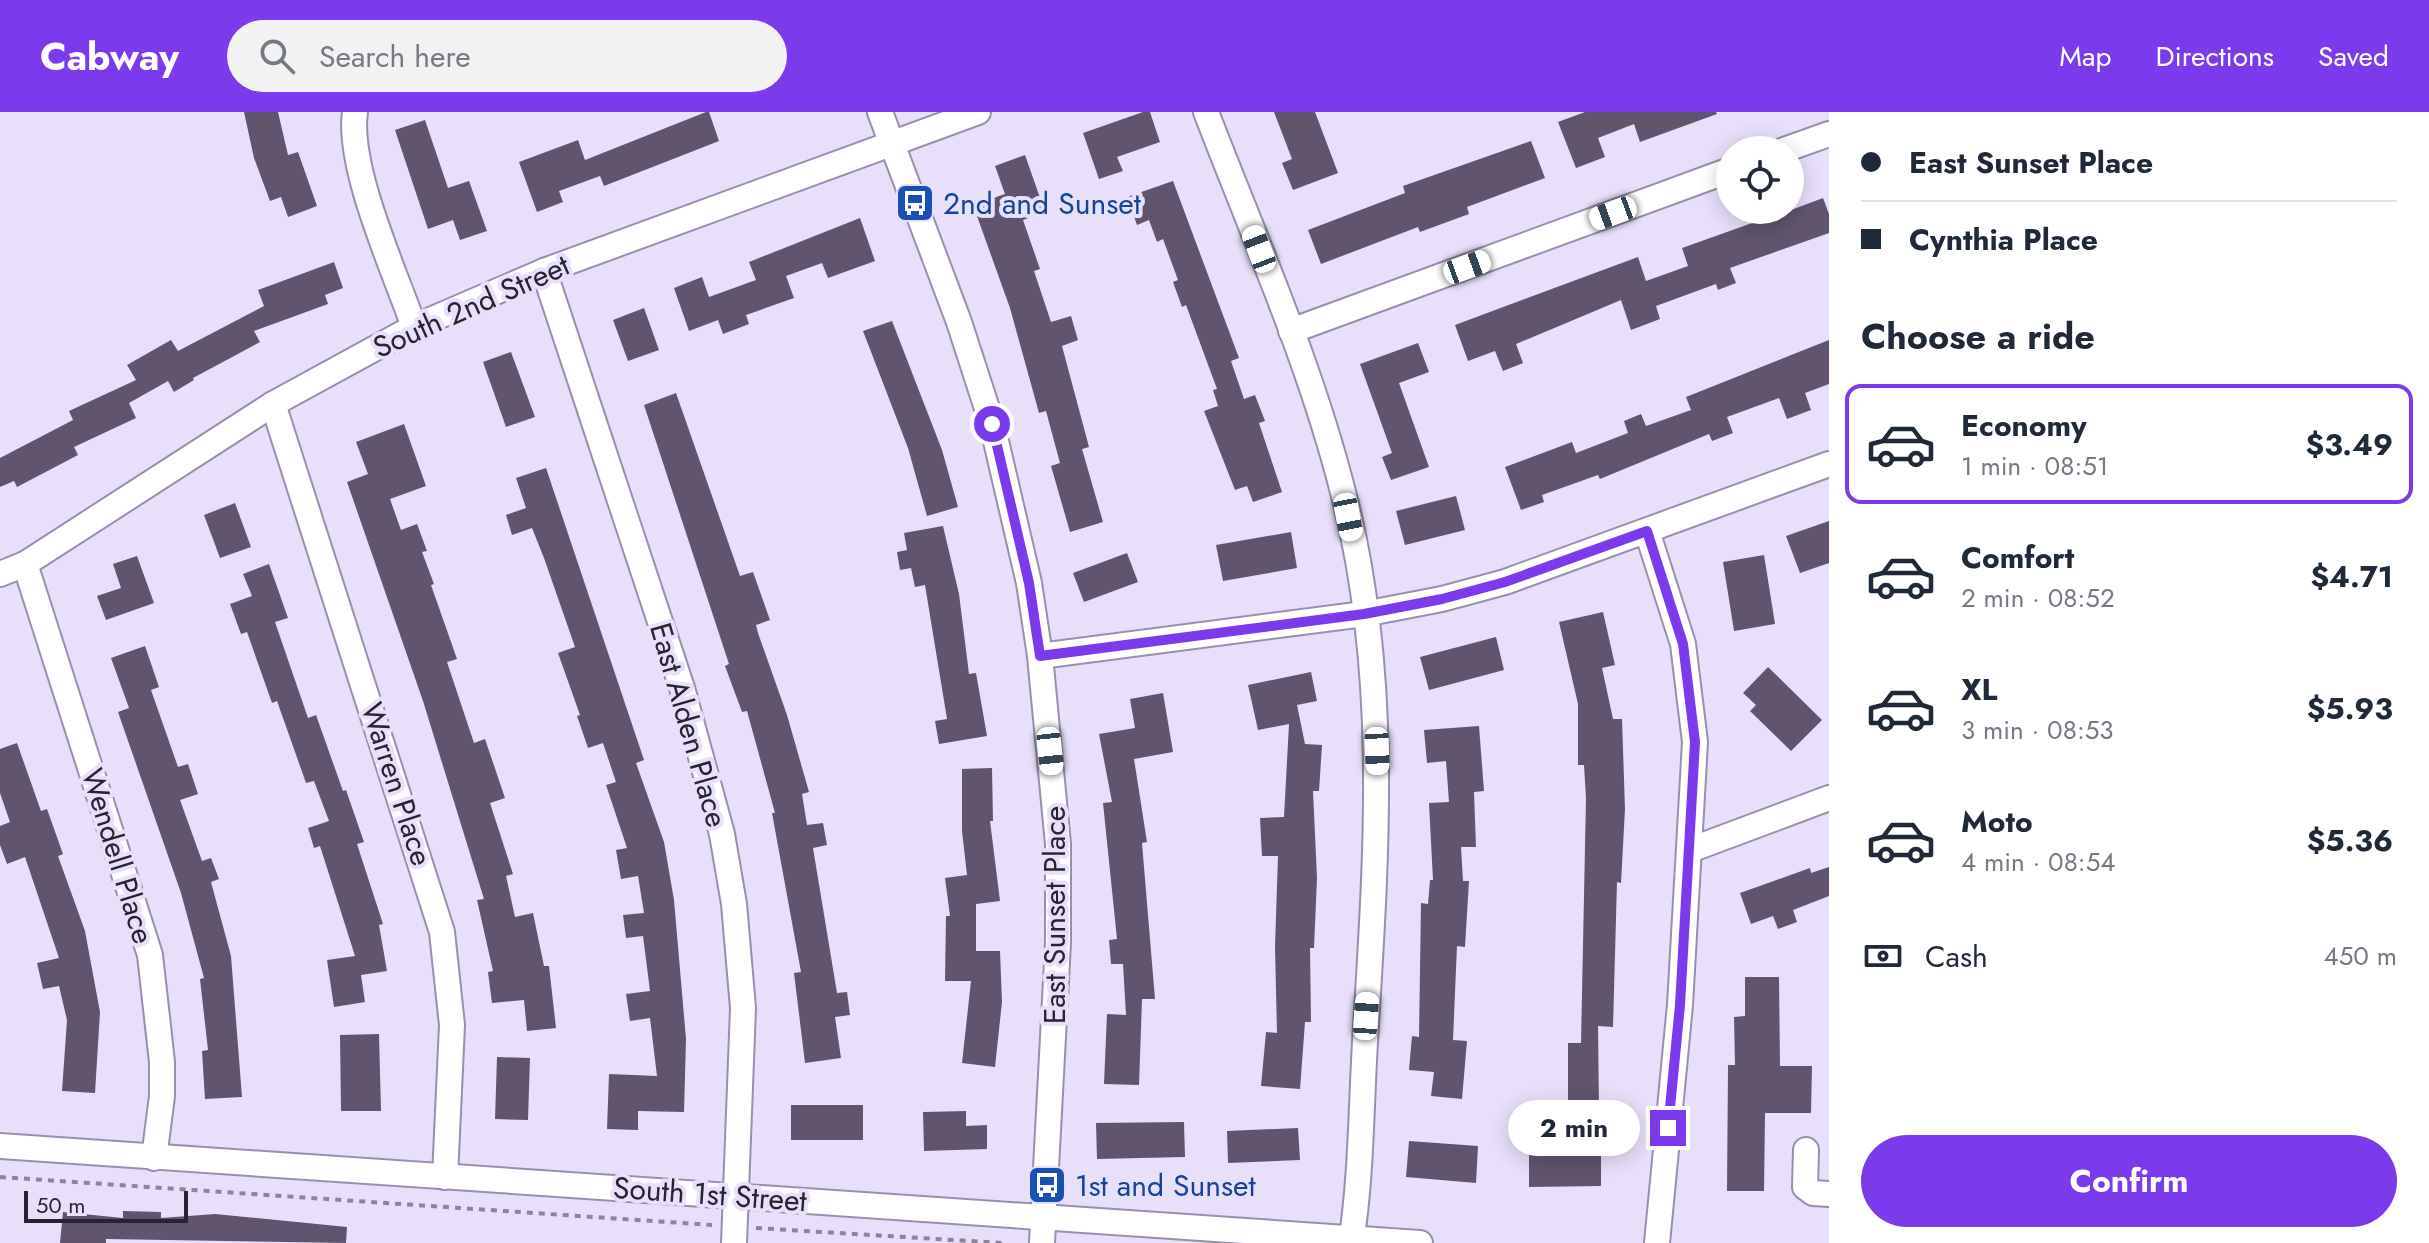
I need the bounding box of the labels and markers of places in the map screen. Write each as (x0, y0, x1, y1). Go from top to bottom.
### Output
bus stop icon: 2nd and Sunset (894, 182, 936, 224)
place label: 2nd and Sunset (943, 182, 1142, 225)
bus stop icon: 1st and Sunset (1026, 1164, 1068, 1206)
place label: 1st and Sunset (1075, 1164, 1257, 1207)

